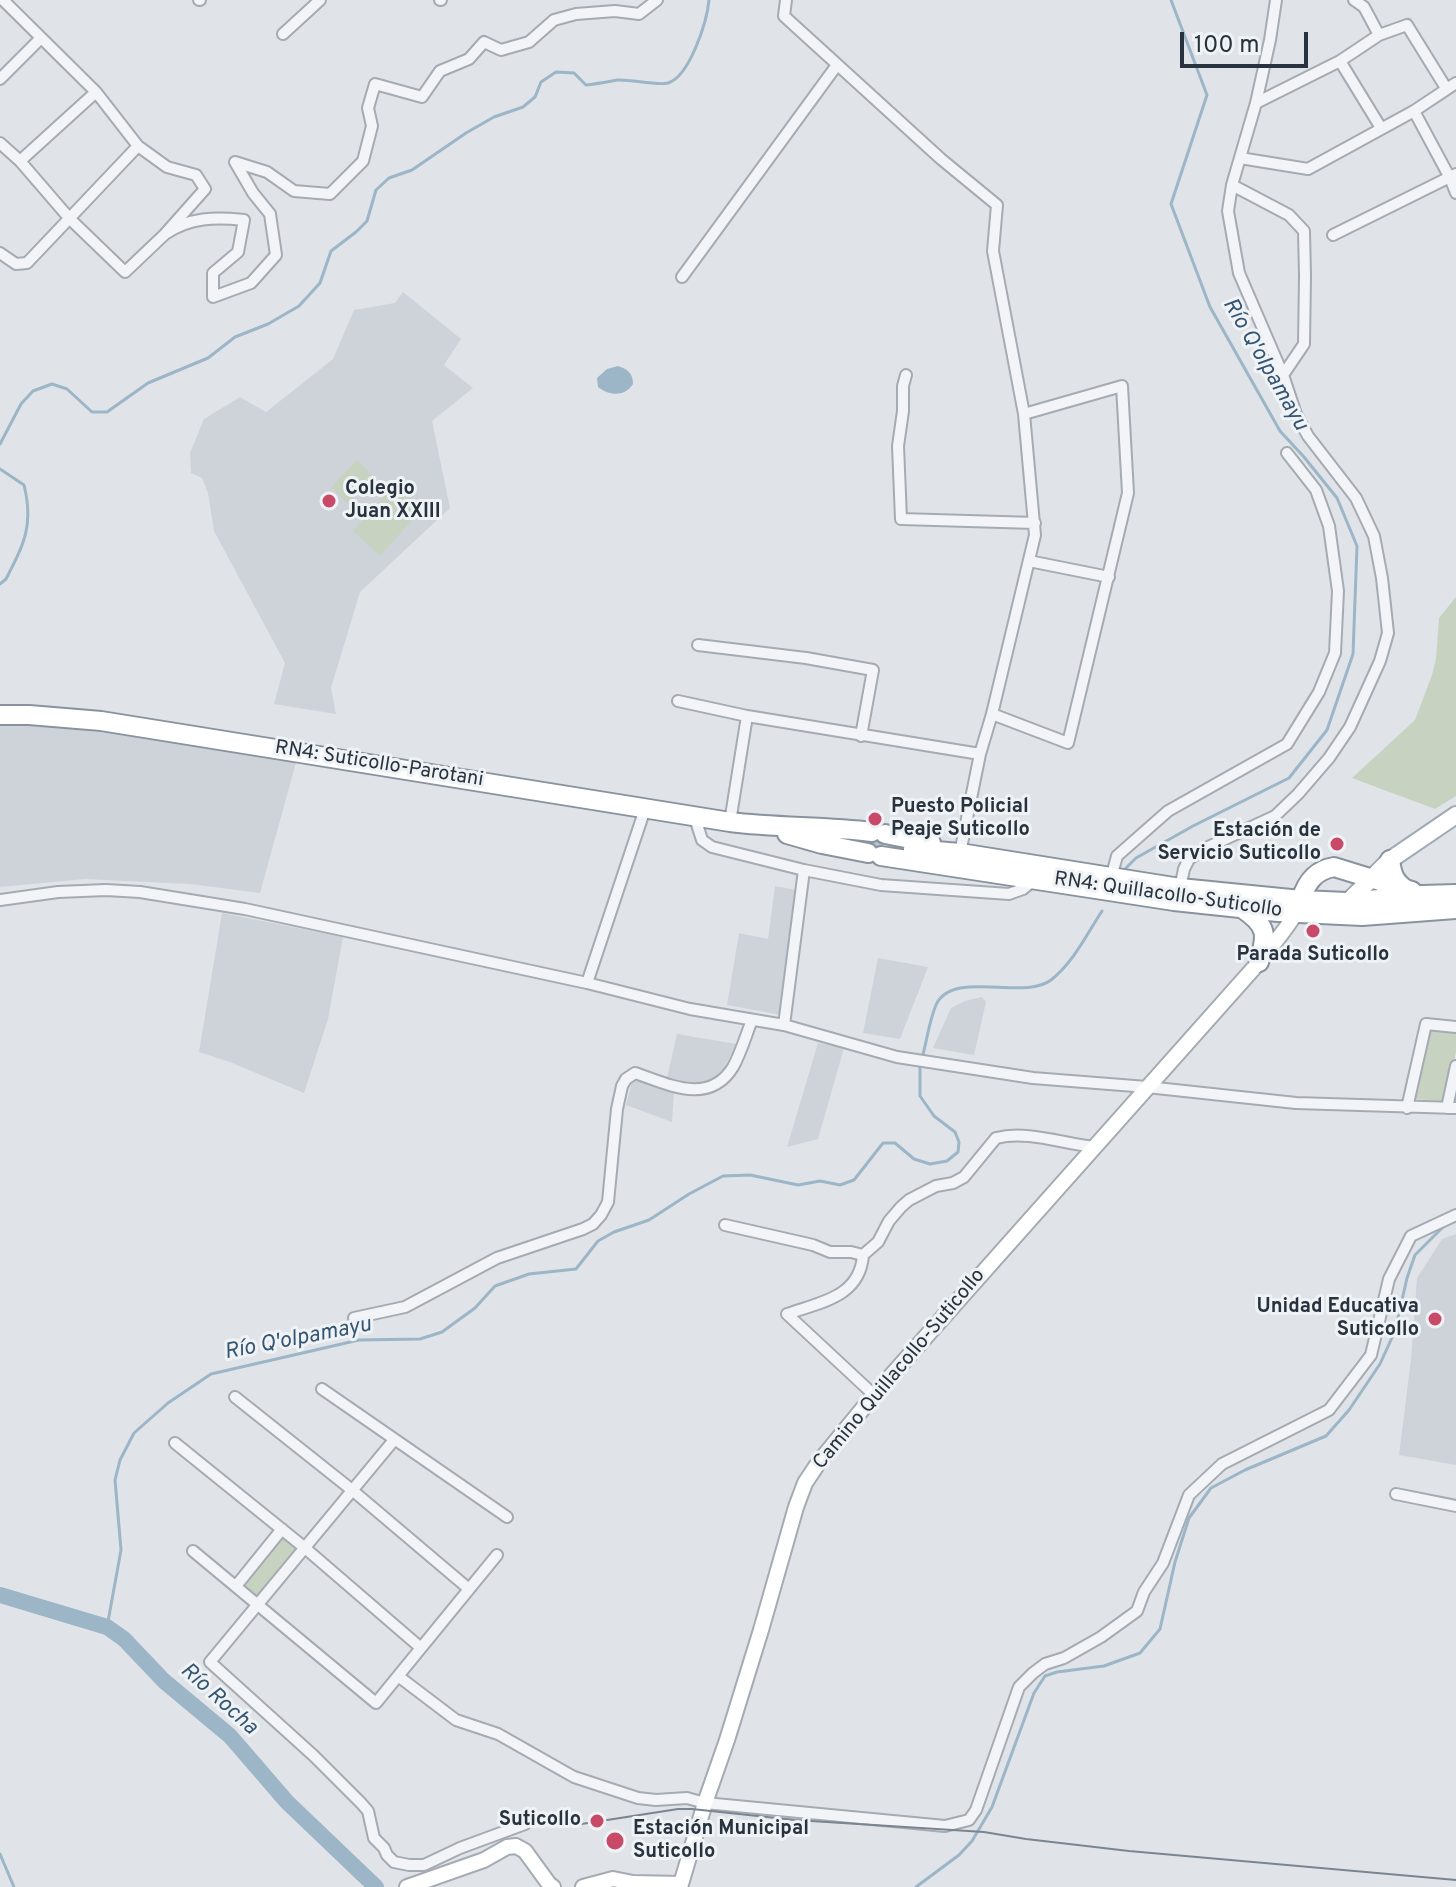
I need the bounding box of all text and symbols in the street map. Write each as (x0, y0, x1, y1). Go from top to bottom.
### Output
scale bar (1184, 16, 1312, 66)
text: 100 m (1194, 31, 1260, 61)
water label: Río Q'olpamayu (1215, 294, 1313, 436)
place label: Colegio Juan XXIII (345, 478, 441, 525)
marker: Colegio Juan XXIII (320, 492, 338, 510)
street label: RN4: Suticollo-Parotani (273, 737, 485, 793)
place label: Puesto Policial Peaje Suticollo (891, 796, 1030, 843)
marker: Puesto Policial Peaje Suticollo (866, 810, 884, 828)
place label: Estación de Servicio Suticollo (1157, 820, 1321, 867)
marker: Estación de Servicio Suticollo (1328, 835, 1346, 853)
street label: RN4: Quillacollo-Suticollo (1052, 868, 1284, 924)
marker: Parada Suticollo (1304, 922, 1322, 940)
place label: Parada Suticollo (1237, 944, 1389, 968)
street label: Camino Quillacollo-Suticollo (809, 1265, 991, 1475)
place label: Unidad Educativa Suticollo (1256, 1296, 1419, 1343)
marker: Unidad Educativa Suticollo (1426, 1310, 1444, 1328)
water label: Río Q'olpamayu (222, 1313, 374, 1367)
water label: Río Rocha (174, 1658, 262, 1742)
place label: Suticollo (499, 1809, 581, 1833)
marker: Suticollo (588, 1812, 606, 1830)
place label: Estación Municipal Suticollo (633, 1818, 809, 1865)
marker: Estación Municipal Suticollo (604, 1830, 626, 1852)

